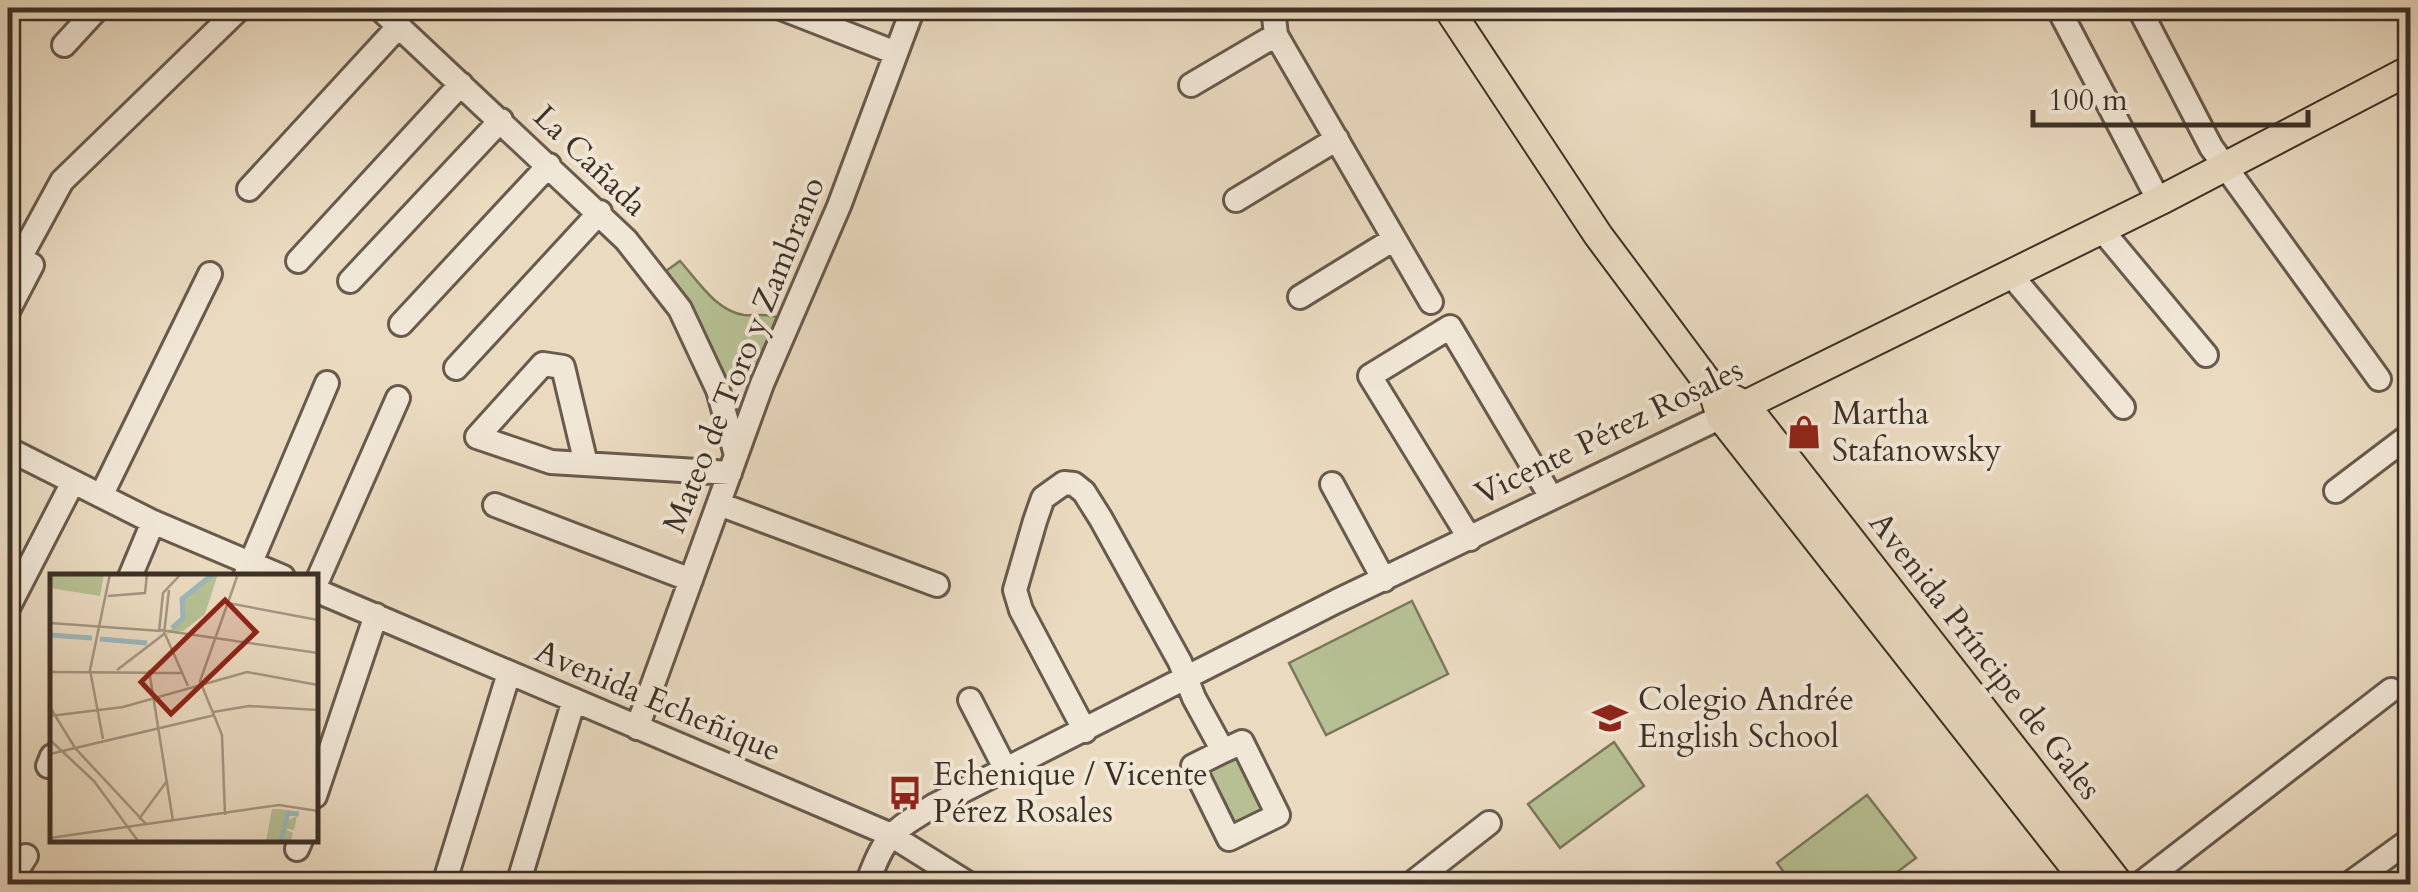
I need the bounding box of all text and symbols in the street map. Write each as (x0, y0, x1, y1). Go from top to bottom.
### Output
scale bar (2033, 65, 2308, 127)
text: 100 m (2048, 80, 2128, 121)
street label: La Cañada (523, 96, 657, 227)
street label: Mateo de Toro y Zambrano (652, 170, 836, 540)
street label: Vicente Pérez Rosales (1468, 348, 1750, 516)
place label: Martha Stafanowsky (1832, 392, 2002, 473)
shop icon: Martha Stafanowsky (1785, 413, 1823, 451)
street label: Avenida Príncipe de Gales (1859, 503, 2111, 809)
inset map (50, 574, 318, 842)
street label: Avenida Echeñique (528, 629, 788, 773)
place label: Colegio Andrée English School (1638, 678, 1854, 759)
school or university icon: Colegio Andrée English School (1591, 699, 1629, 737)
place label: Echenique / Vicente Pérez Rosales (933, 753, 1208, 834)
bus stop icon: Echenique / Vicente Pérez Rosales (886, 774, 924, 812)

